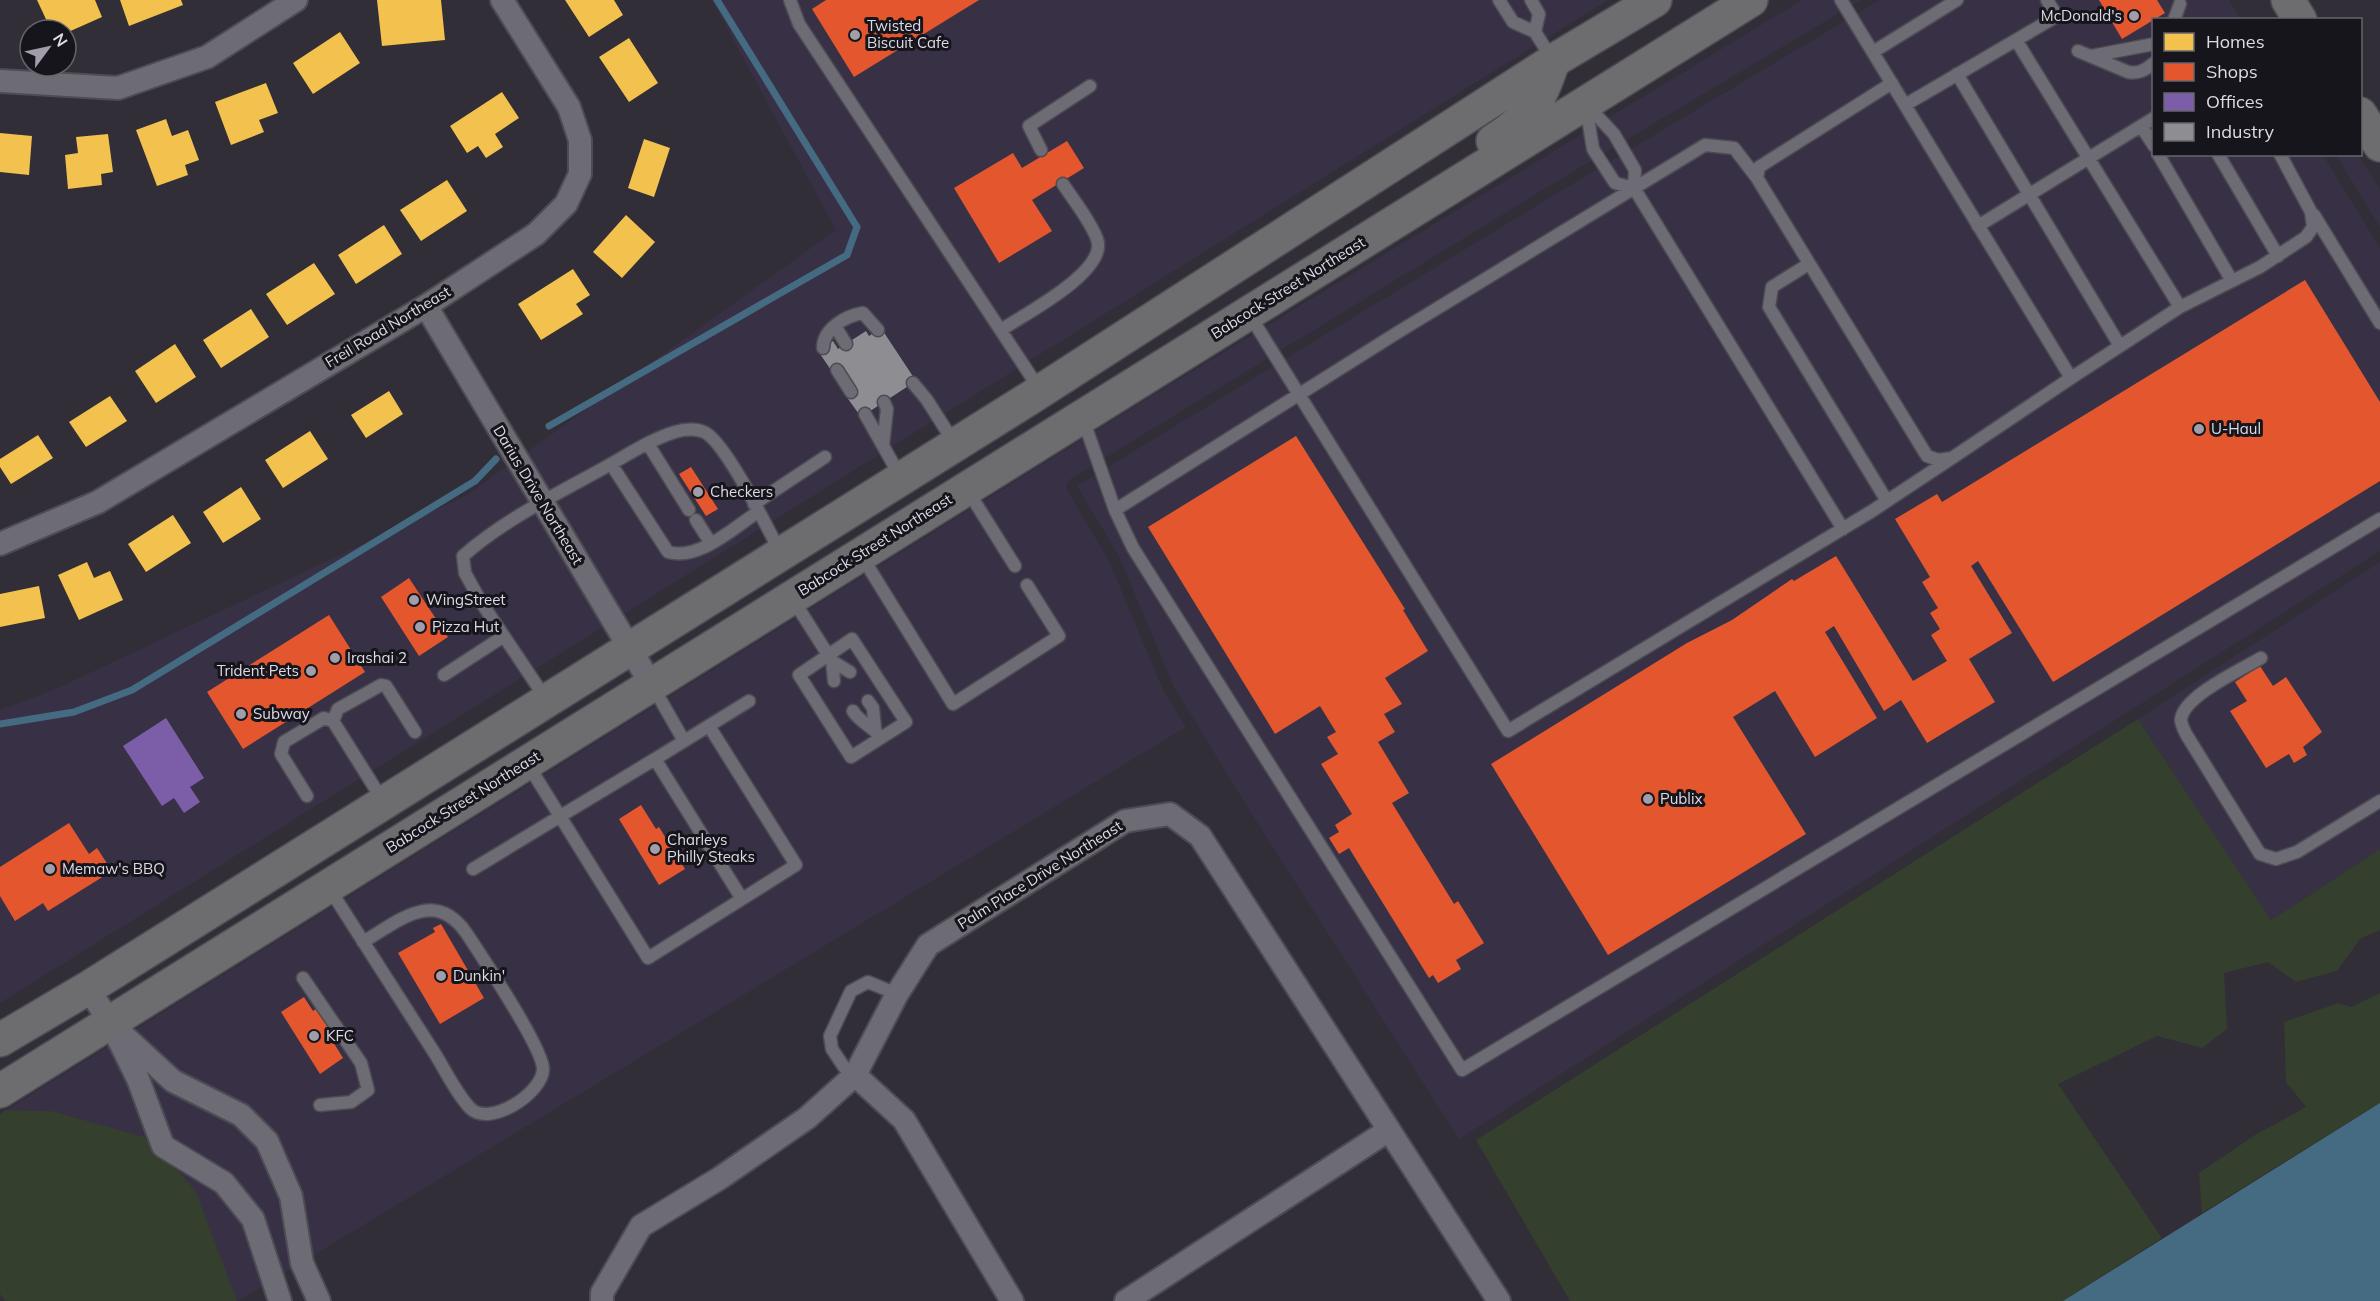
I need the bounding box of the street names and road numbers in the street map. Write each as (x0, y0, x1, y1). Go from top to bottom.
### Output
street label: Babcock Street Northeast (1207, 232, 1368, 343)
street label: Freil Road Northeast (322, 282, 454, 372)
street label: Darius Drive Northeast (489, 422, 587, 568)
street label: Babcock Street Northeast (794, 489, 955, 600)
street label: Babcock Street Northeast (382, 746, 543, 857)
street label: Palm Place Drive Northeast (954, 816, 1125, 933)

